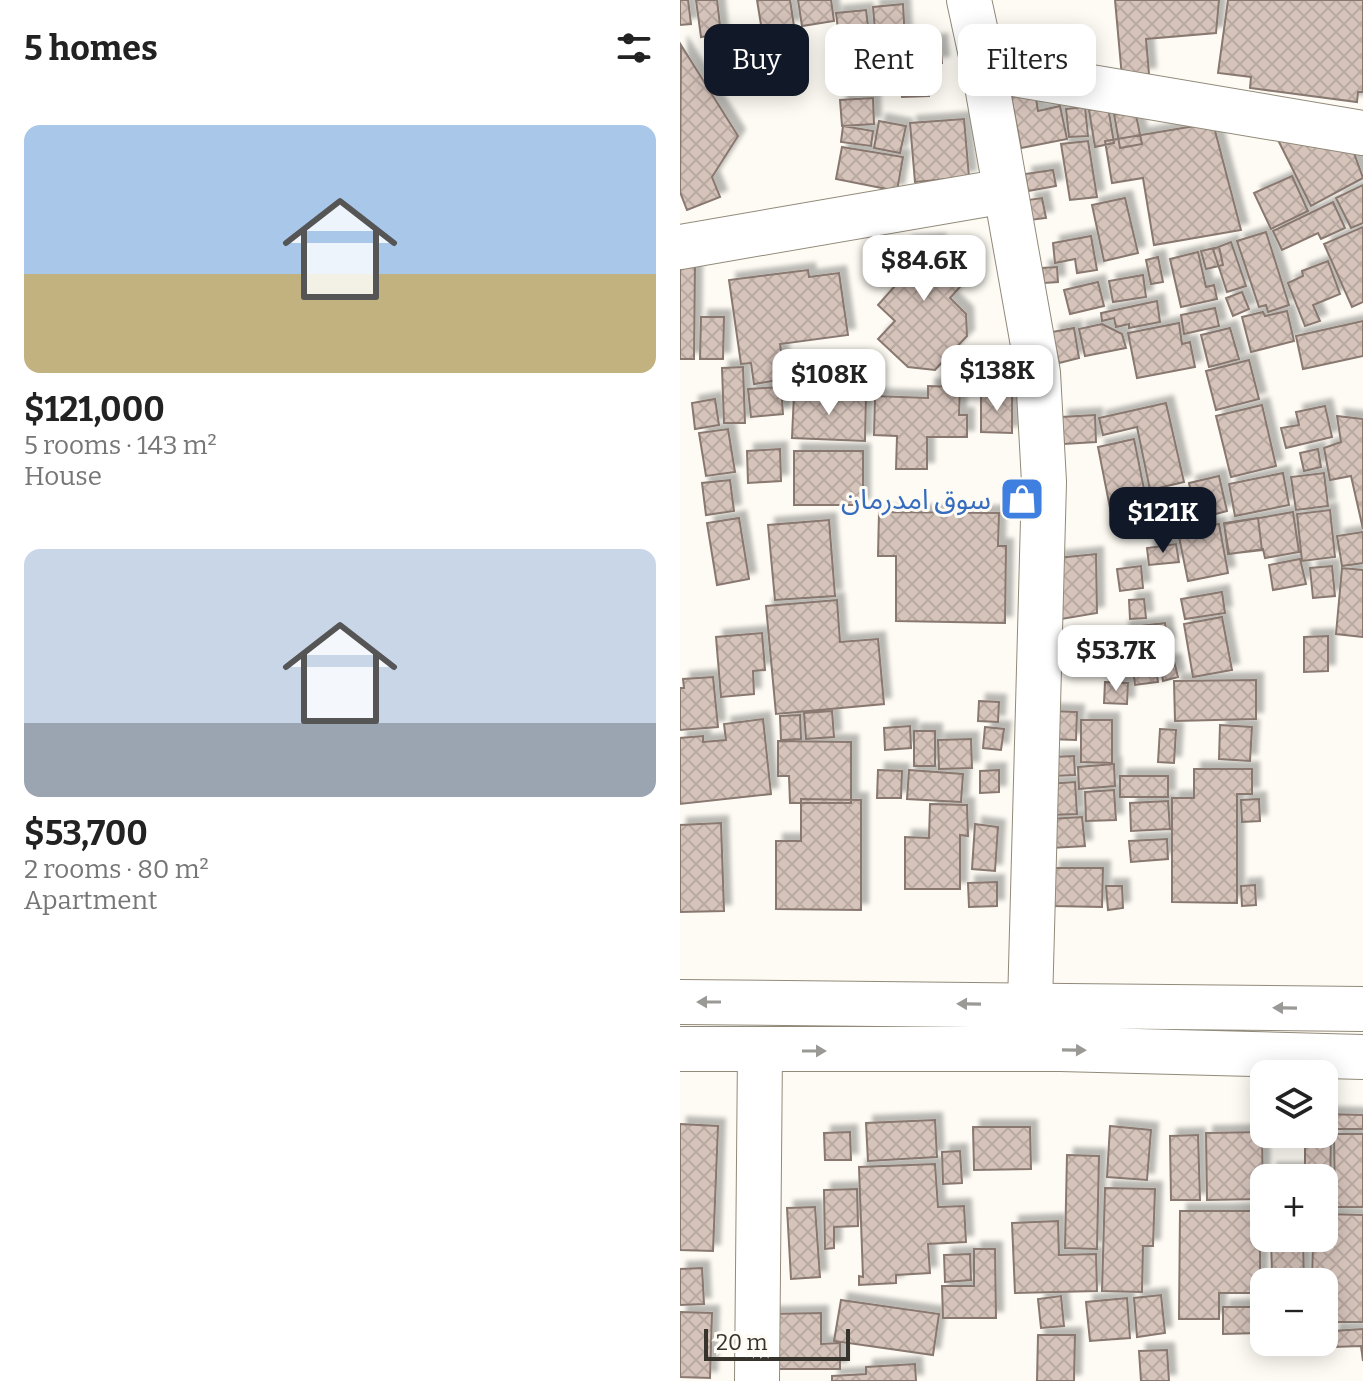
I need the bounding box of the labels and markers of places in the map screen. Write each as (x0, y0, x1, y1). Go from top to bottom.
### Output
pin: $84.6K (859, 235, 989, 303)
pin: $138K (941, 345, 1053, 413)
pin: $108K (773, 349, 885, 417)
shop icon: سوق امدرمان (998, 475, 1046, 523)
place label: سوق امدرمان (841, 483, 991, 516)
pin: $121K (1107, 487, 1219, 555)
pin: $53.7K (1051, 625, 1181, 693)

